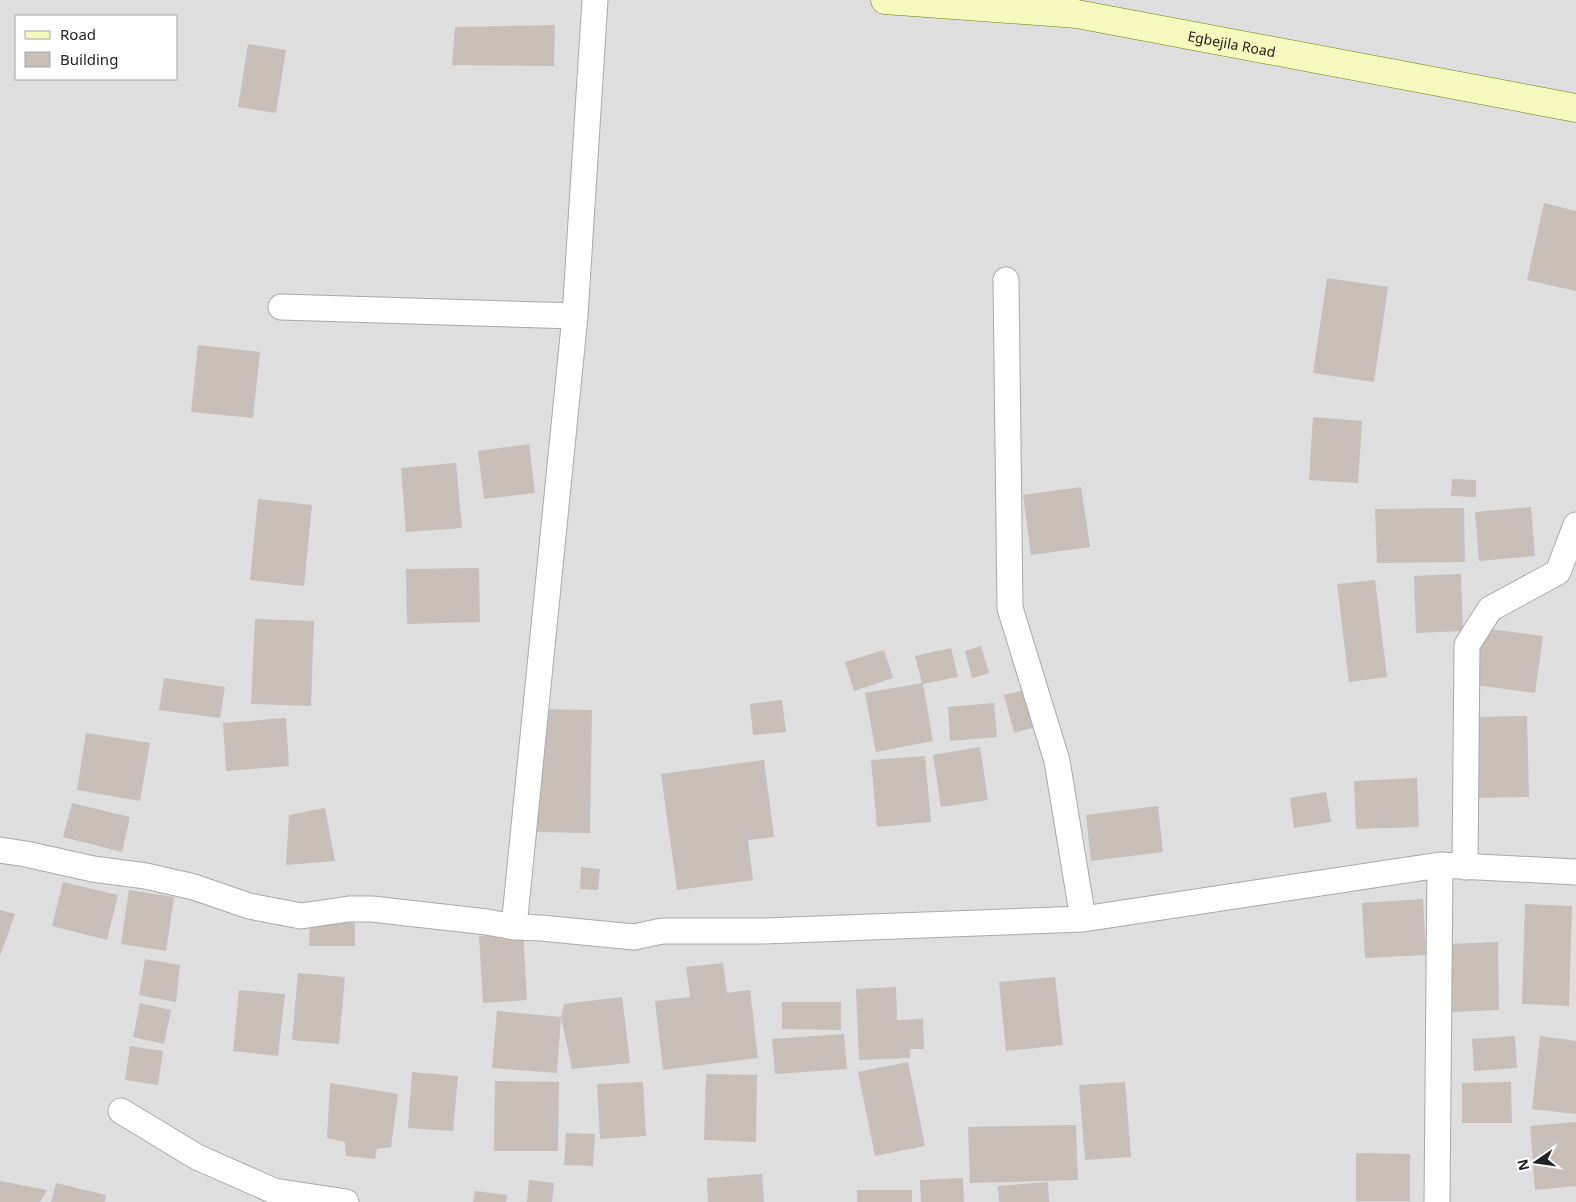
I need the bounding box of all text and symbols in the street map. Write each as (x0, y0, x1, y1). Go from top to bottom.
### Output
legend (15, 15, 178, 80)
text: Road (60, 24, 96, 44)
street label: Egbejila Road (1186, 26, 1277, 61)
text: Building (60, 49, 118, 69)
north arrow (1511, 1137, 1561, 1187)
text: N (1512, 1157, 1533, 1173)

